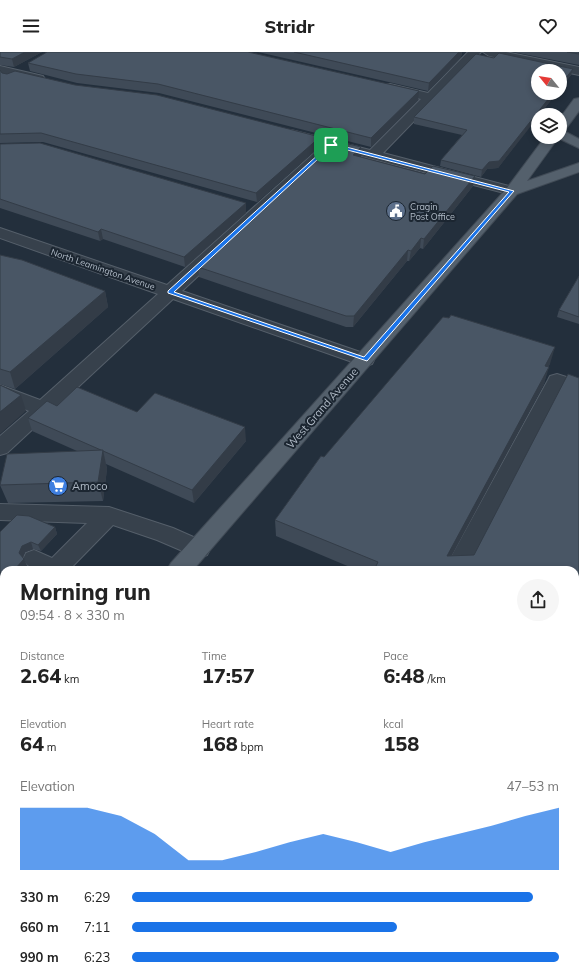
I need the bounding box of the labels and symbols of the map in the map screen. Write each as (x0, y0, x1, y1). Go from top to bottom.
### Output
north arrow (531, 64, 567, 100)
pin (314, 128, 348, 162)
public building icon: Cragin Post Office (385, 200, 407, 222)
place label: Cragin Post Office (410, 201, 455, 222)
street label: North Leamington Avenue (50, 246, 157, 292)
street label: West Grand Avenue (283, 365, 361, 451)
supermarket icon: Amoco (47, 475, 69, 497)
place label: Amoco (72, 479, 108, 493)

